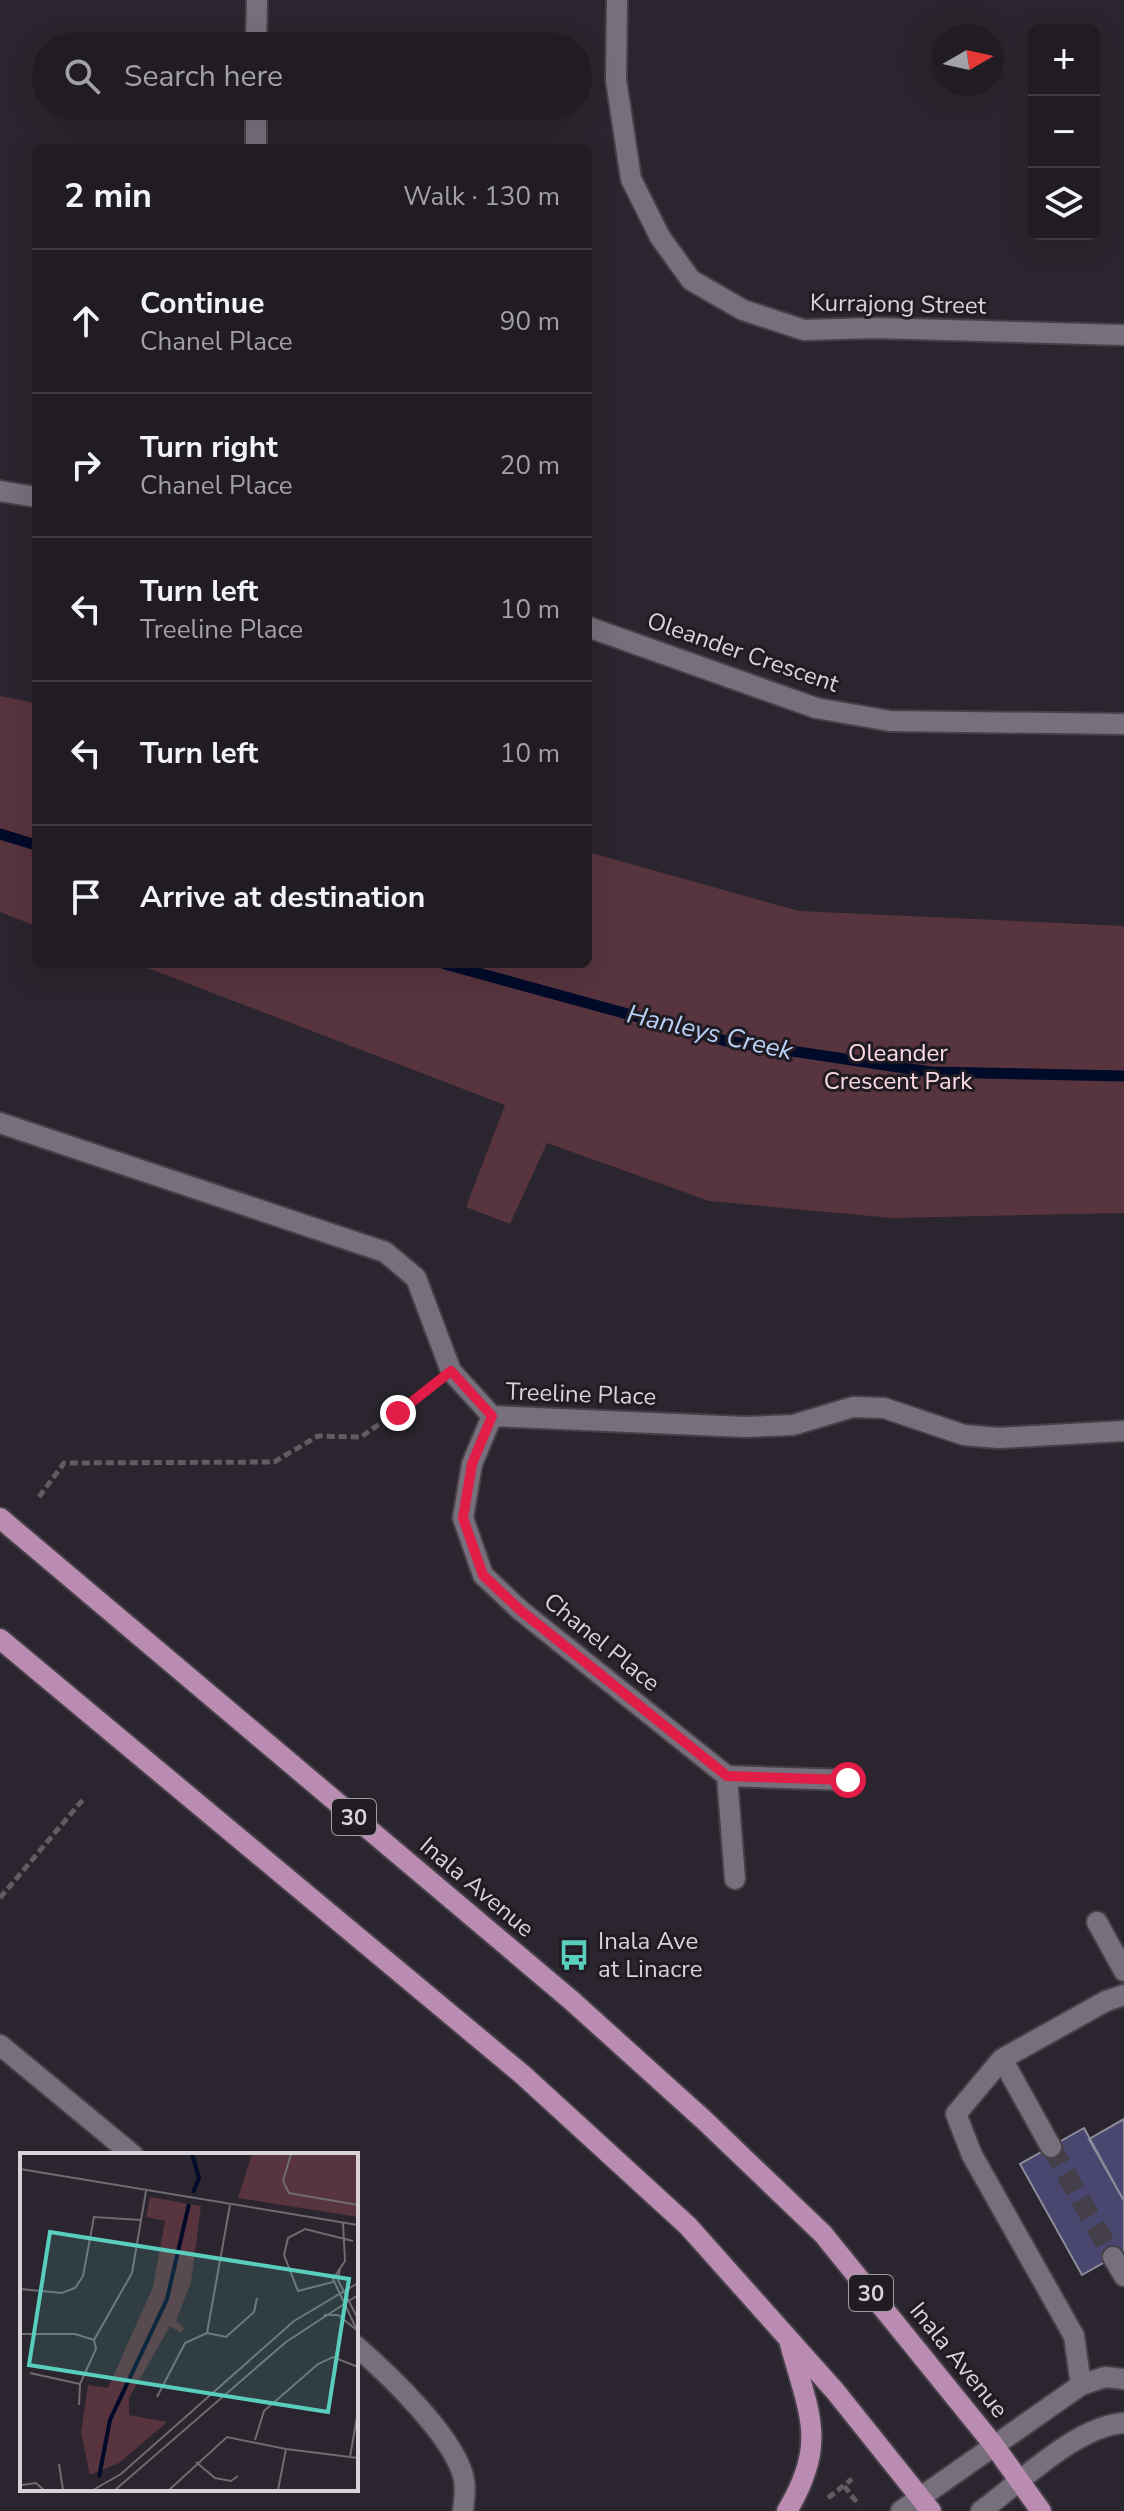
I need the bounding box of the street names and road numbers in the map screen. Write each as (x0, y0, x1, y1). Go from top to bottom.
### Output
street label: Kurrajong Street (810, 286, 987, 322)
street label: Oleander Crescent (643, 604, 844, 700)
street label: Treeline Place (505, 1375, 657, 1413)
street label: Chanel Place (537, 1585, 667, 1699)
road number: 30 (332, 1799, 376, 1835)
street label: Inala Avenue (413, 1830, 541, 1944)
road number: 30 (849, 2275, 893, 2311)
street label: Inala Avenue (902, 2295, 1016, 2425)

